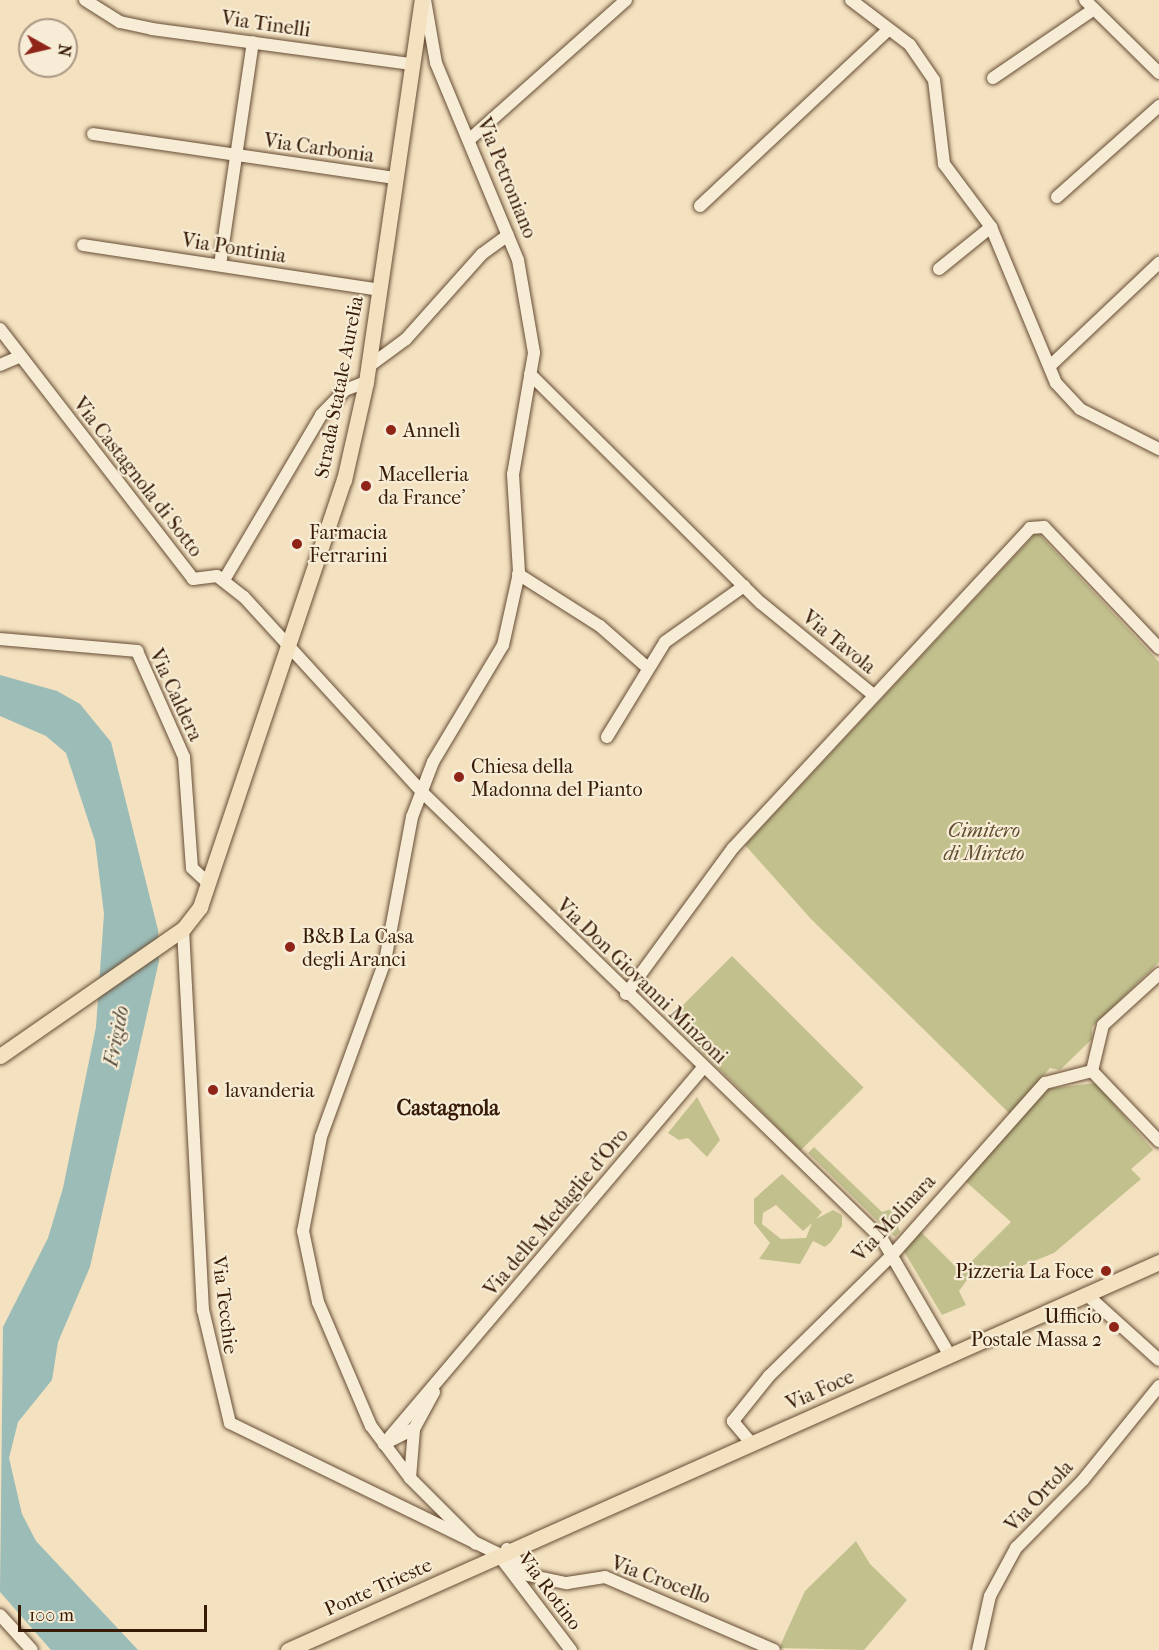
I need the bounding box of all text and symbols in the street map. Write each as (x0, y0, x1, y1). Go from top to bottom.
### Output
street label: Via Tinelli (220, 6, 312, 42)
north arrow (18, 18, 78, 78)
text: N (54, 43, 75, 58)
street label: Via Petroniano (472, 114, 542, 242)
street label: Via Carbonia (262, 128, 376, 168)
street label: Via Pontinia (180, 228, 288, 268)
street label: Strada Statale Aurelia (310, 294, 368, 480)
street label: Via Castagnola di Sotto (68, 392, 208, 562)
place label: Annelì (403, 418, 460, 442)
marker: Annelì (384, 423, 398, 437)
place label: Macelleria da France' (378, 462, 469, 509)
marker: Macelleria da France' (359, 479, 373, 493)
place label: Farmacia Ferrarini (309, 520, 388, 567)
marker: Farmacia Ferrarini (290, 537, 304, 551)
street label: Via Tavola (797, 605, 881, 679)
street label: Via Caldera (144, 645, 208, 745)
place label: Chiesa della Madonna del Pianto (471, 754, 643, 801)
marker: Chiesa della Madonna del Pianto (452, 770, 466, 784)
park label: Cimitero di Mirteto (943, 819, 1025, 866)
street label: Via Don Giovanni Minzoni (552, 893, 732, 1069)
place label: B&B La Casa degli Aranci (302, 924, 414, 971)
marker: B&B La Casa degli Aranci (283, 940, 297, 954)
water label: Frigido (98, 1003, 134, 1069)
place label: lavanderia (225, 1078, 314, 1102)
marker: lavanderia (206, 1083, 220, 1097)
district label: Castagnola (397, 1096, 499, 1122)
street label: Via delle Medaglie d'Oro (479, 1123, 633, 1301)
street label: Via Molinara (848, 1169, 940, 1267)
street label: Via Tecchie (207, 1255, 243, 1355)
place label: Pizzeria La Foce (955, 1259, 1094, 1283)
marker: Pizzeria La Foce (1099, 1264, 1113, 1278)
place label: Ufficio Postale Massa 2 (971, 1304, 1102, 1351)
marker: Ufficio Postale Massa 2 (1107, 1320, 1121, 1334)
street label: Via Foce (782, 1364, 858, 1416)
street label: Via Ortola (1000, 1455, 1078, 1537)
street label: Via Rotino (513, 1547, 587, 1635)
street label: Via Crocello (608, 1551, 714, 1609)
street label: Ponte Trieste (321, 1553, 435, 1621)
scale bar (21, 1593, 210, 1631)
text: 100 m (29, 1605, 74, 1626)

